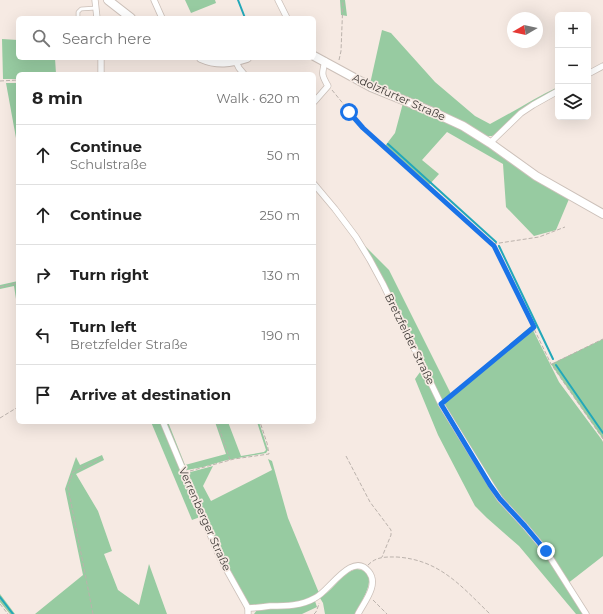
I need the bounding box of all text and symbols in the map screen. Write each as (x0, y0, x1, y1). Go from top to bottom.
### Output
north arrow (507, 12, 543, 48)
map controls (555, 12, 591, 120)
button: + (555, 12, 591, 48)
search box (16, 16, 316, 60)
icon: search (30, 27, 52, 49)
text: Search here (62, 29, 151, 48)
button: − (555, 48, 591, 84)
street label: Adolzfurter Straße (350, 70, 448, 124)
button: layers (555, 84, 591, 120)
text: 8 min (32, 88, 83, 108)
text: Walk · 620 m (216, 90, 300, 106)
route start (340, 103, 358, 121)
text: Continue (70, 137, 142, 156)
icon: ahead (32, 144, 54, 166)
text: 50 m (267, 147, 300, 163)
text: Schulstraße (70, 156, 147, 172)
icon: ahead (32, 204, 54, 226)
text: Continue (70, 205, 142, 224)
text: 250 m (259, 207, 300, 223)
icon: right (32, 264, 54, 286)
text: Turn right (70, 265, 149, 284)
text: 130 m (262, 267, 300, 283)
street label: Bretzfelder Straße (382, 291, 438, 387)
text: Turn left (70, 317, 137, 336)
icon: left (32, 324, 54, 346)
text: 190 m (262, 327, 300, 343)
text: Bretzfelder Straße (70, 336, 188, 352)
icon: arrive (32, 384, 54, 406)
text: Arrive at destination (70, 385, 231, 404)
street label: Verrenberger Straße (176, 465, 234, 573)
route end (537, 542, 555, 560)

